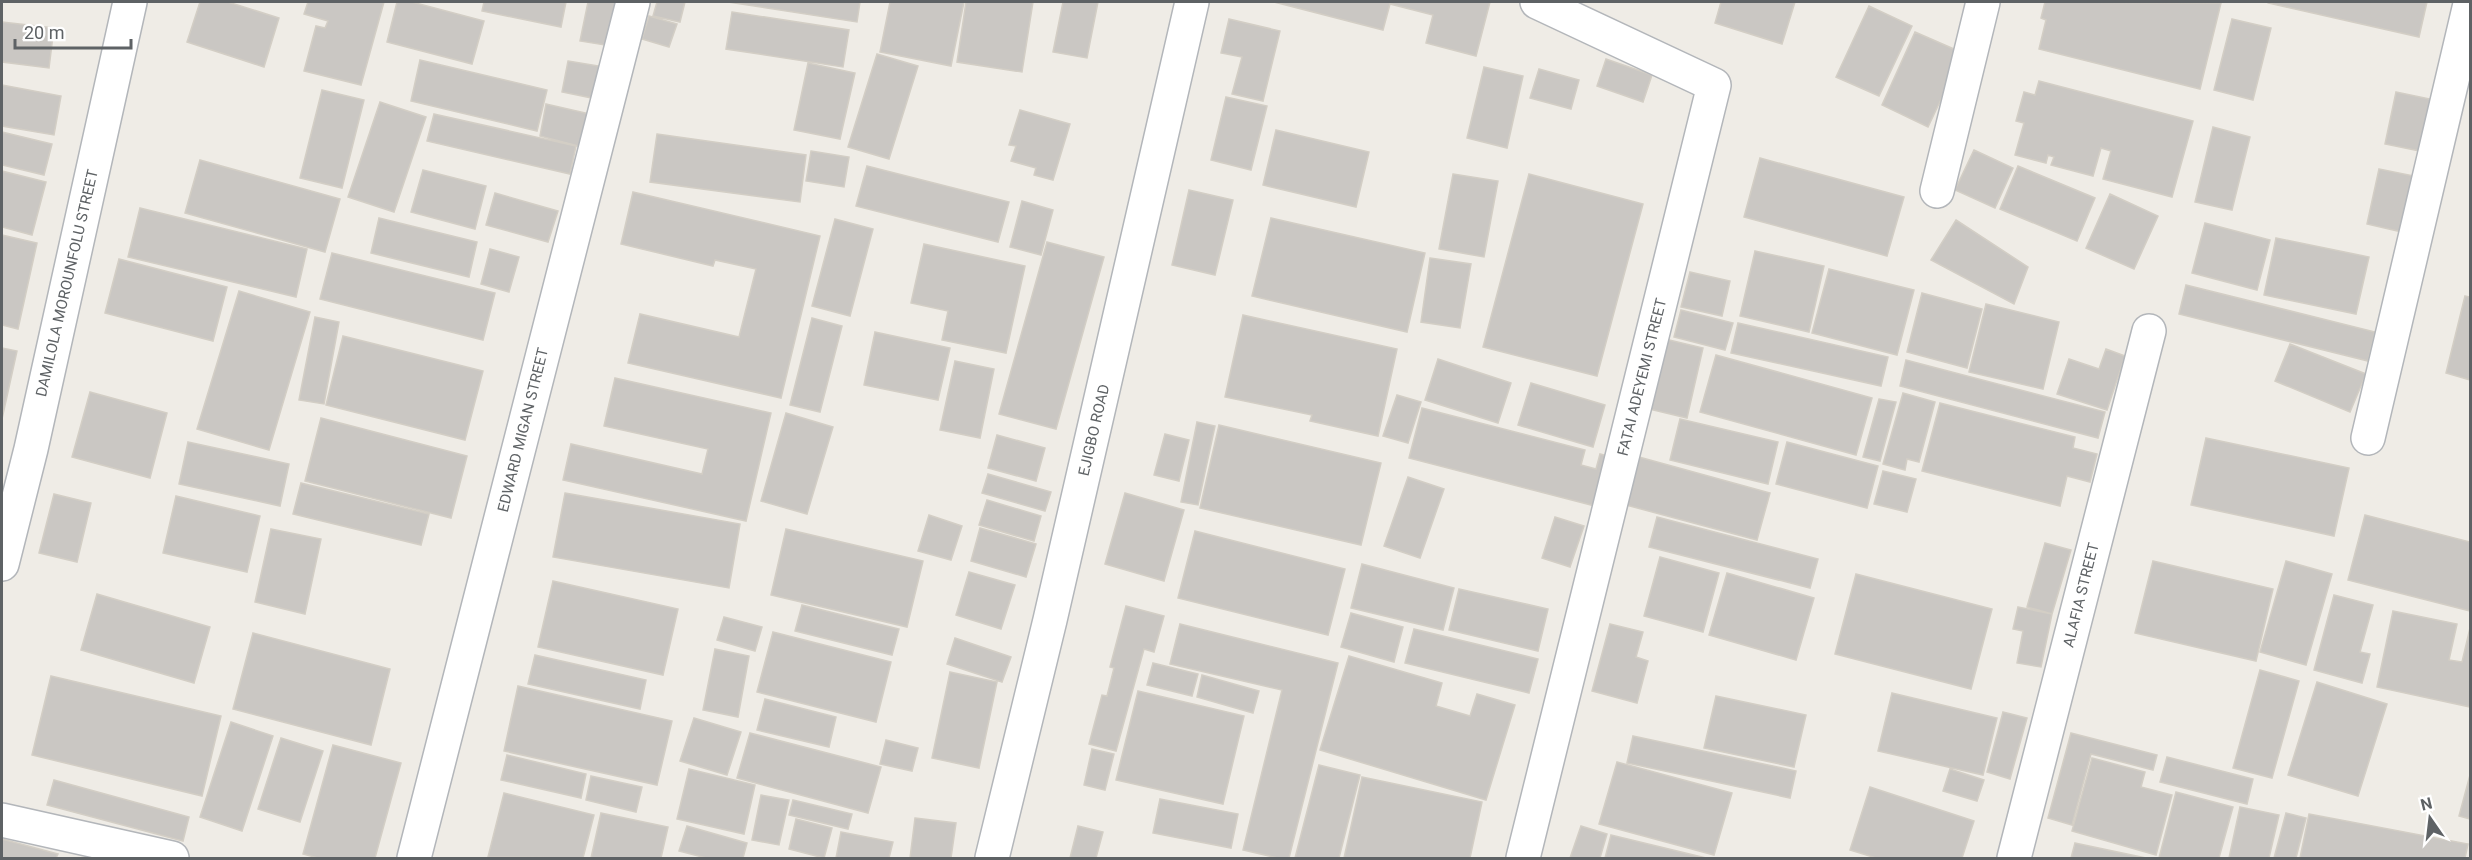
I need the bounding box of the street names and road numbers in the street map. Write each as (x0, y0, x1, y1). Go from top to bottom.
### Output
street label: DAMILOLA MOROUNFOLU STREET (32, 168, 102, 398)
street label: FATAI ADEYEMI STREET (1614, 296, 1670, 458)
street label: EDWARD MIGAN STREET (494, 346, 552, 514)
street label: EJIGBO ROAD (1075, 382, 1113, 478)
street label: ALAFIA STREET (2059, 541, 2103, 649)

